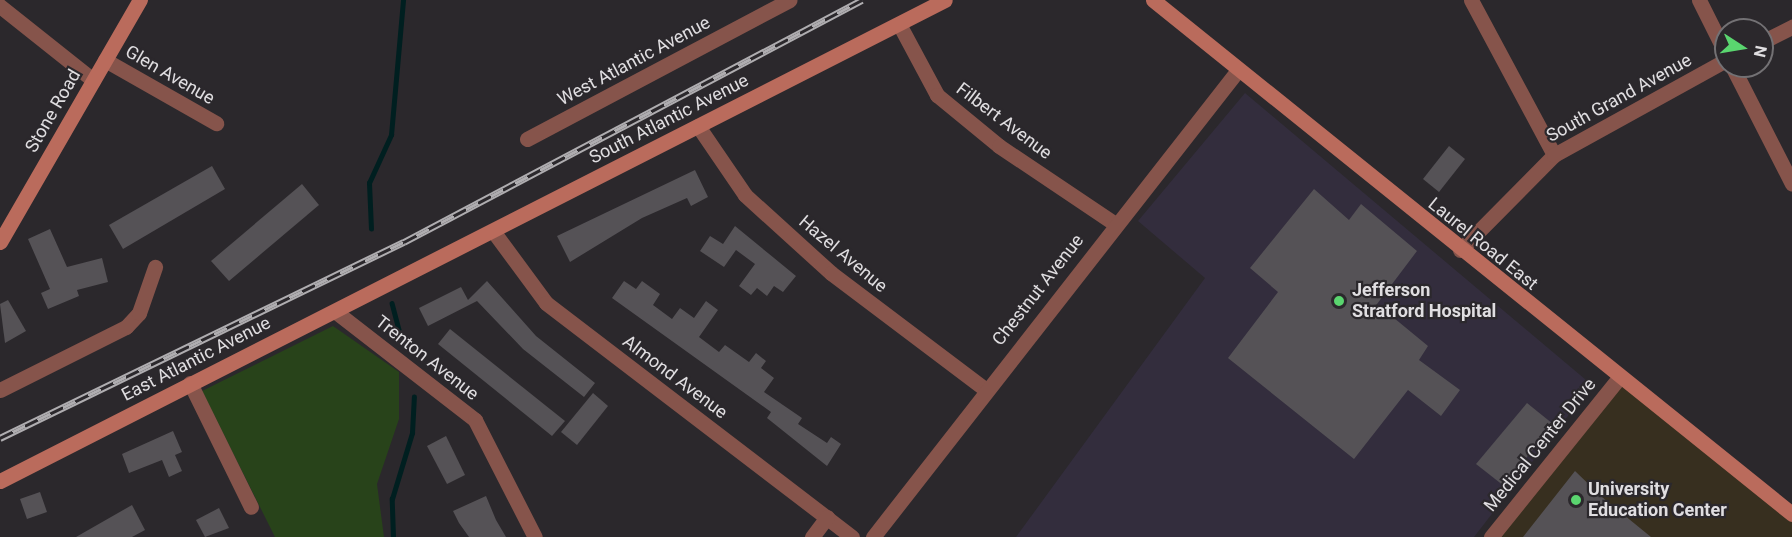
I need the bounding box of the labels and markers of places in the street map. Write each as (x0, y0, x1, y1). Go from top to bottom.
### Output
place label: Jefferson Stratford Hospital (1352, 280, 1496, 322)
marker: Jefferson Stratford Hospital (1330, 292, 1348, 310)
place label: University Education Center (1588, 479, 1727, 522)
marker: University Education Center (1569, 493, 1583, 507)

